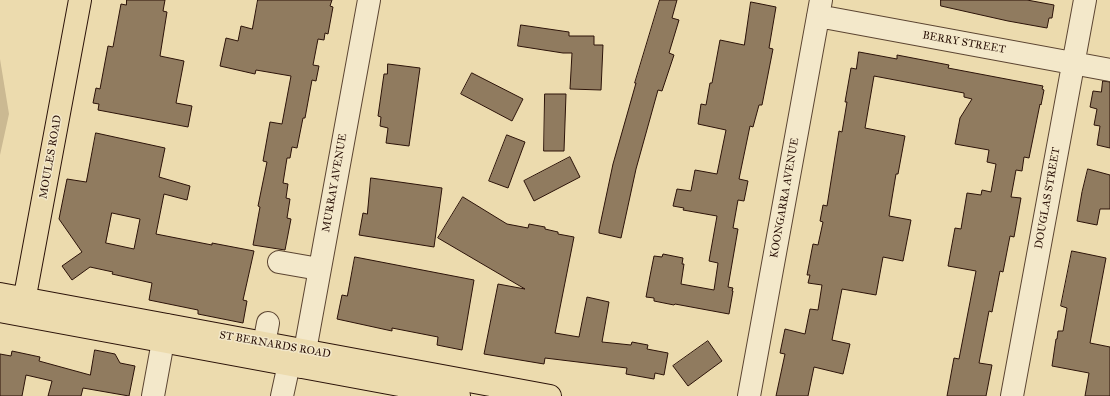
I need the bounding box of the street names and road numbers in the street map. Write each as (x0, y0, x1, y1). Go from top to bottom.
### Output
street label: BERRY STREET (921, 29, 1007, 57)
street label: MOULES ROAD (37, 114, 65, 200)
street label: MURRAY AVENUE (320, 133, 350, 233)
street label: KOONGARRA AVENUE (768, 137, 802, 259)
street label: DOUGLAS STREET (1033, 146, 1063, 250)
street label: ST BERNARDS ROAD (218, 329, 332, 361)

